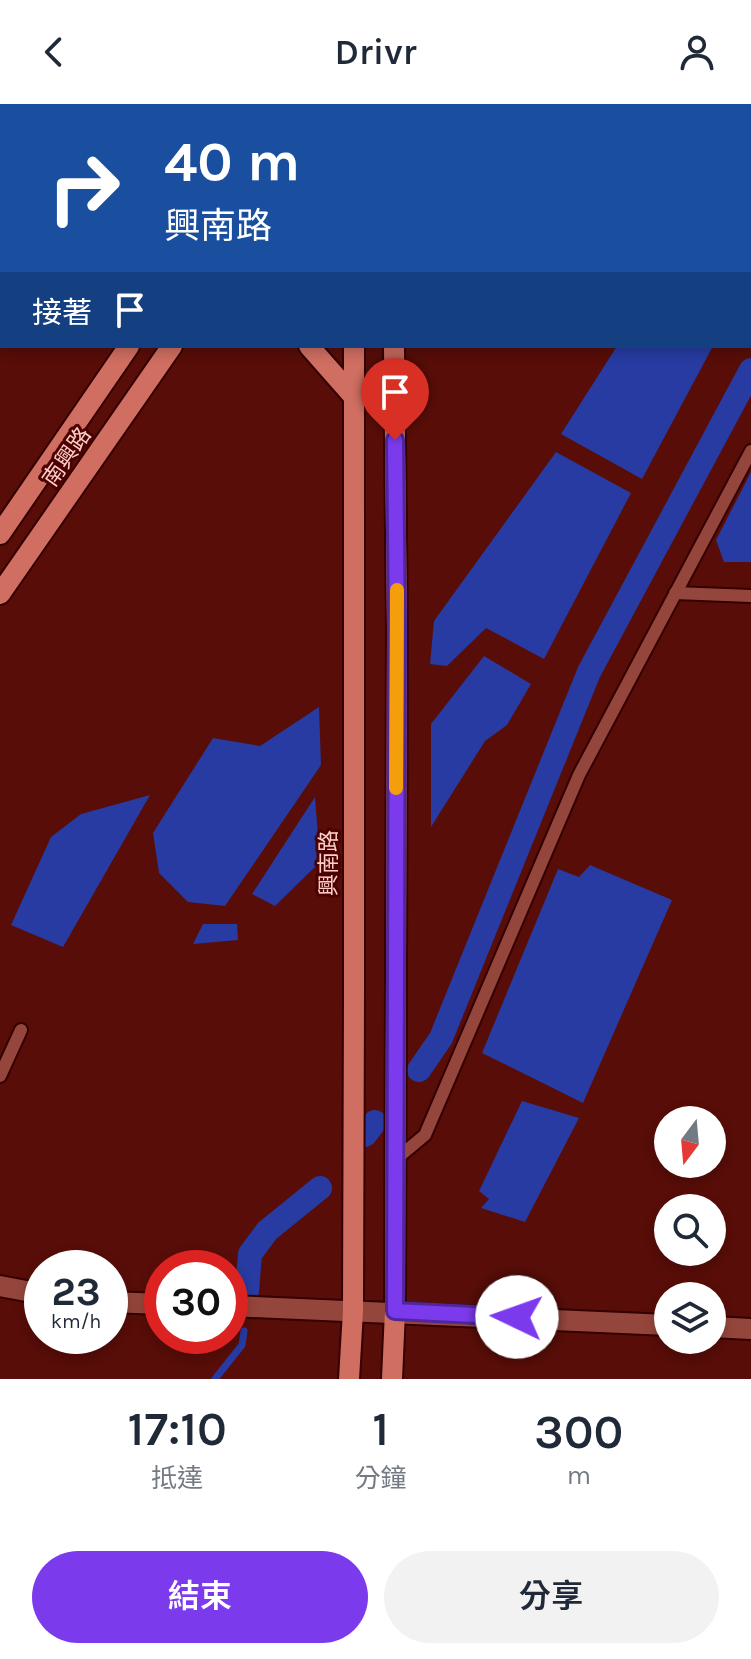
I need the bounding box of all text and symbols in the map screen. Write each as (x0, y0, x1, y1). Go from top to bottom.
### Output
icon: back (32, 30, 76, 74)
icon: person (675, 30, 719, 74)
text: Drivr (334, 31, 417, 73)
text: 40 m (164, 129, 300, 194)
icon: right (32, 136, 136, 240)
text: 興南路 (164, 205, 272, 247)
icon: arrive (108, 288, 152, 332)
text: 接著 (32, 295, 92, 331)
pin (361, 358, 429, 440)
icon: arrive (373, 370, 417, 414)
street label: 南興路 (37, 423, 97, 491)
street label: 興南路 (316, 830, 342, 896)
north arrow (654, 1106, 726, 1178)
map controls (654, 1106, 726, 1354)
button: search (654, 1194, 726, 1266)
speed limit sign: 30 (144, 1250, 248, 1354)
text: 23 (51, 1268, 101, 1315)
position arrow (475, 1275, 559, 1359)
button: layers (654, 1282, 726, 1354)
text: km/h (51, 1310, 101, 1333)
text: 17:10 (128, 1401, 227, 1457)
text: 1 (372, 1401, 389, 1457)
text: 300 (534, 1404, 623, 1460)
text: m (567, 1460, 591, 1491)
text: 抵達 (151, 1463, 203, 1494)
text: 分鐘 (355, 1463, 407, 1494)
button: 結束 (32, 1551, 368, 1643)
button: 分享 (384, 1551, 719, 1643)

